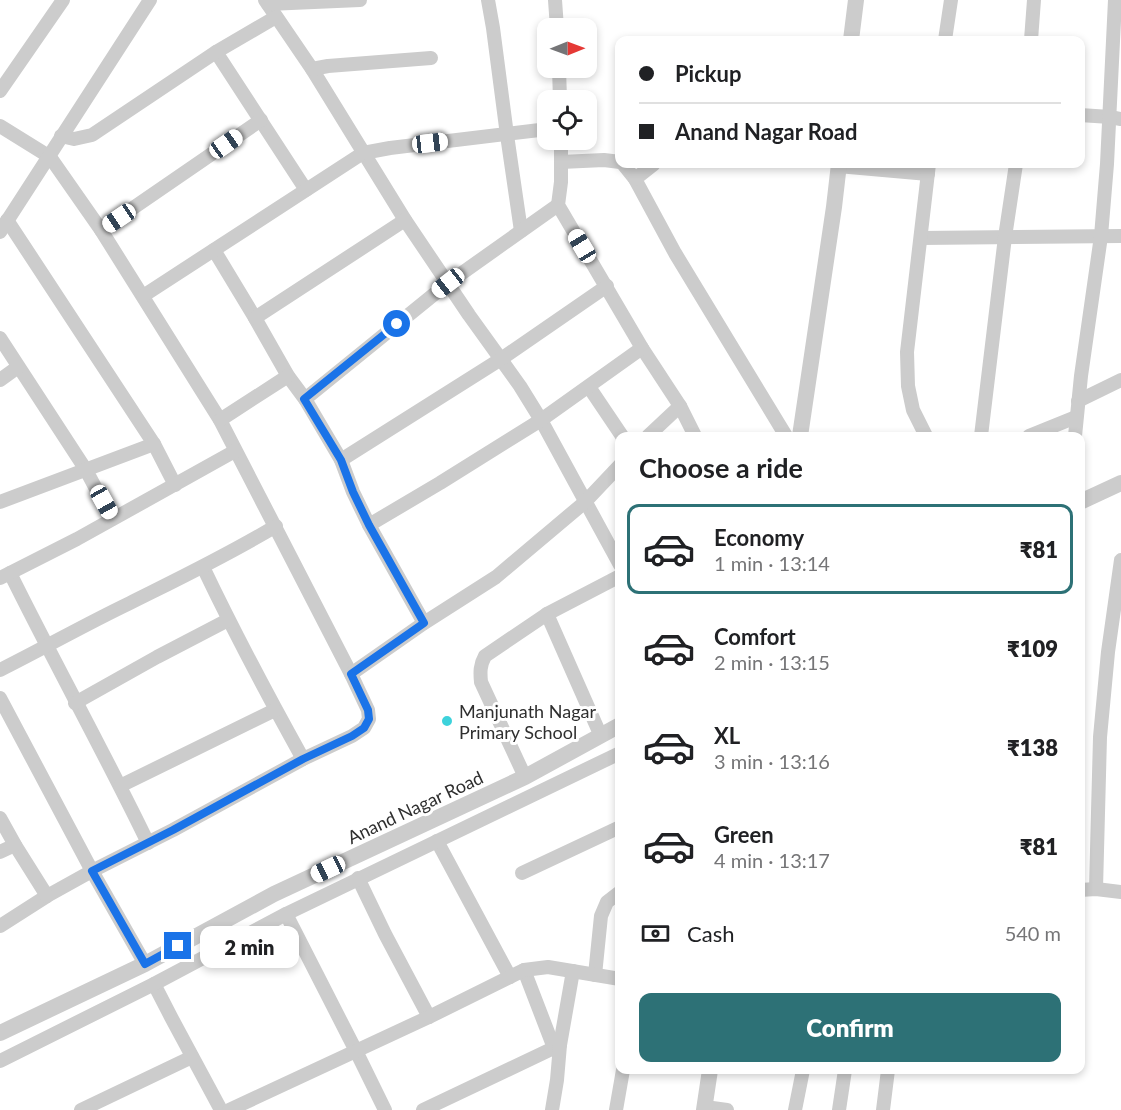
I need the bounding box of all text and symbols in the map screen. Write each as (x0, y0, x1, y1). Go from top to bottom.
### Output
north arrow (537, 18, 597, 78)
map controls (537, 18, 597, 150)
text: Pickup (675, 60, 741, 87)
button: locate (537, 90, 597, 150)
text: Anand Nagar Road (675, 118, 857, 145)
car (206, 126, 246, 162)
car (411, 132, 449, 154)
car (99, 200, 139, 236)
car (565, 226, 599, 266)
car (428, 265, 468, 301)
route start (383, 310, 410, 337)
text: Choose a ride (639, 451, 803, 484)
car (87, 482, 121, 522)
icon: car (642, 522, 696, 576)
text: Economy (714, 524, 804, 551)
text: ₹81 (1020, 536, 1058, 563)
text: 1 min · 13:14 (714, 551, 830, 575)
icon: car (642, 621, 696, 675)
text: Comfort (714, 623, 796, 650)
text: ₹109 (1007, 635, 1058, 662)
text: 2 min · 13:15 (714, 650, 830, 674)
place label: Manjunath Nagar Primary School (459, 700, 596, 743)
marker: Manjunath Nagar Primary School (440, 714, 454, 728)
icon: car (642, 720, 696, 774)
text: XL (714, 722, 740, 749)
text: ₹138 (1007, 734, 1058, 761)
text: 3 min · 13:16 (714, 749, 830, 773)
street label: Anand Nagar Road (344, 766, 486, 848)
icon: car (642, 819, 696, 873)
text: Green (714, 821, 774, 848)
text: ₹81 (1020, 833, 1058, 860)
text: 4 min · 13:17 (714, 848, 830, 872)
car (308, 853, 348, 885)
icon: cash (639, 917, 672, 950)
text: Cash (687, 920, 734, 947)
text: 540 m (1005, 921, 1061, 945)
callout: 2 min (199, 925, 298, 967)
route end (164, 932, 191, 959)
text: 2 min (225, 935, 274, 959)
button: Confirm (639, 993, 1061, 1062)

